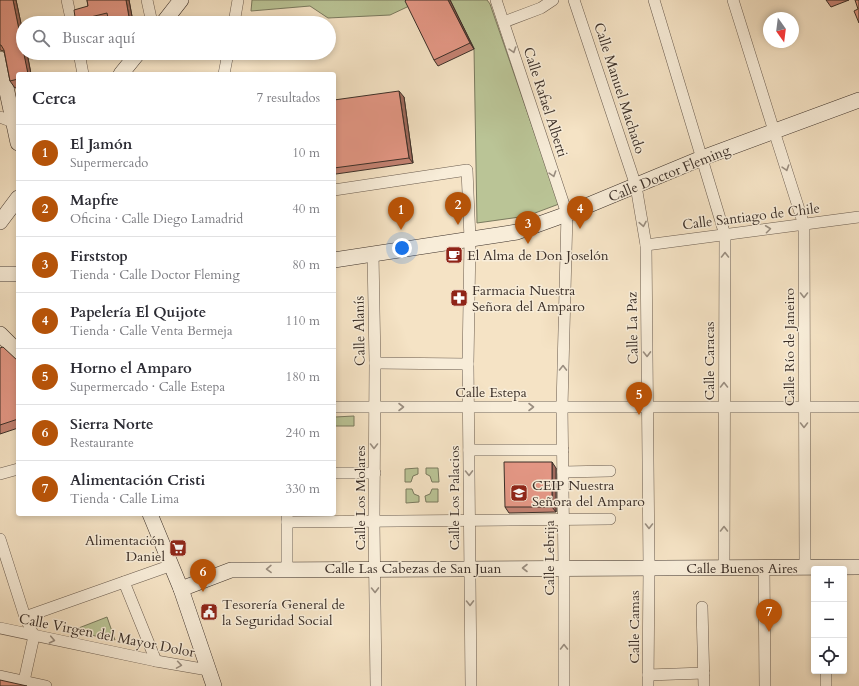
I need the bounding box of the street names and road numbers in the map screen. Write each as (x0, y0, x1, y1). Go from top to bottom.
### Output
street label: Calle Manuel Machado (589, 20, 650, 157)
street label: Calle Rafael Alberti (519, 45, 572, 160)
street label: Calle Doctor Fleming (606, 140, 733, 207)
street label: Calle Santiago de Chile (681, 199, 821, 234)
street label: Calle Río de Janeiro (780, 287, 799, 406)
street label: Calle La Paz (622, 291, 643, 365)
street label: Calle Alanís (349, 295, 370, 366)
street label: Calle Caracas (700, 321, 719, 401)
street label: Calle Estepa (455, 383, 527, 402)
street label: Calle Los Molares (351, 445, 370, 551)
street label: Calle Los Palacios (445, 445, 464, 551)
street label: Calle Lebrija (540, 520, 559, 596)
street label: Calle Las Cabezas de San Juan (324, 559, 502, 578)
street label: Calle Buenos Aires (686, 559, 798, 578)
street label: Calle Camas (625, 590, 644, 664)
street label: Calle Virgen del Mayor Dolor (17, 609, 197, 662)

